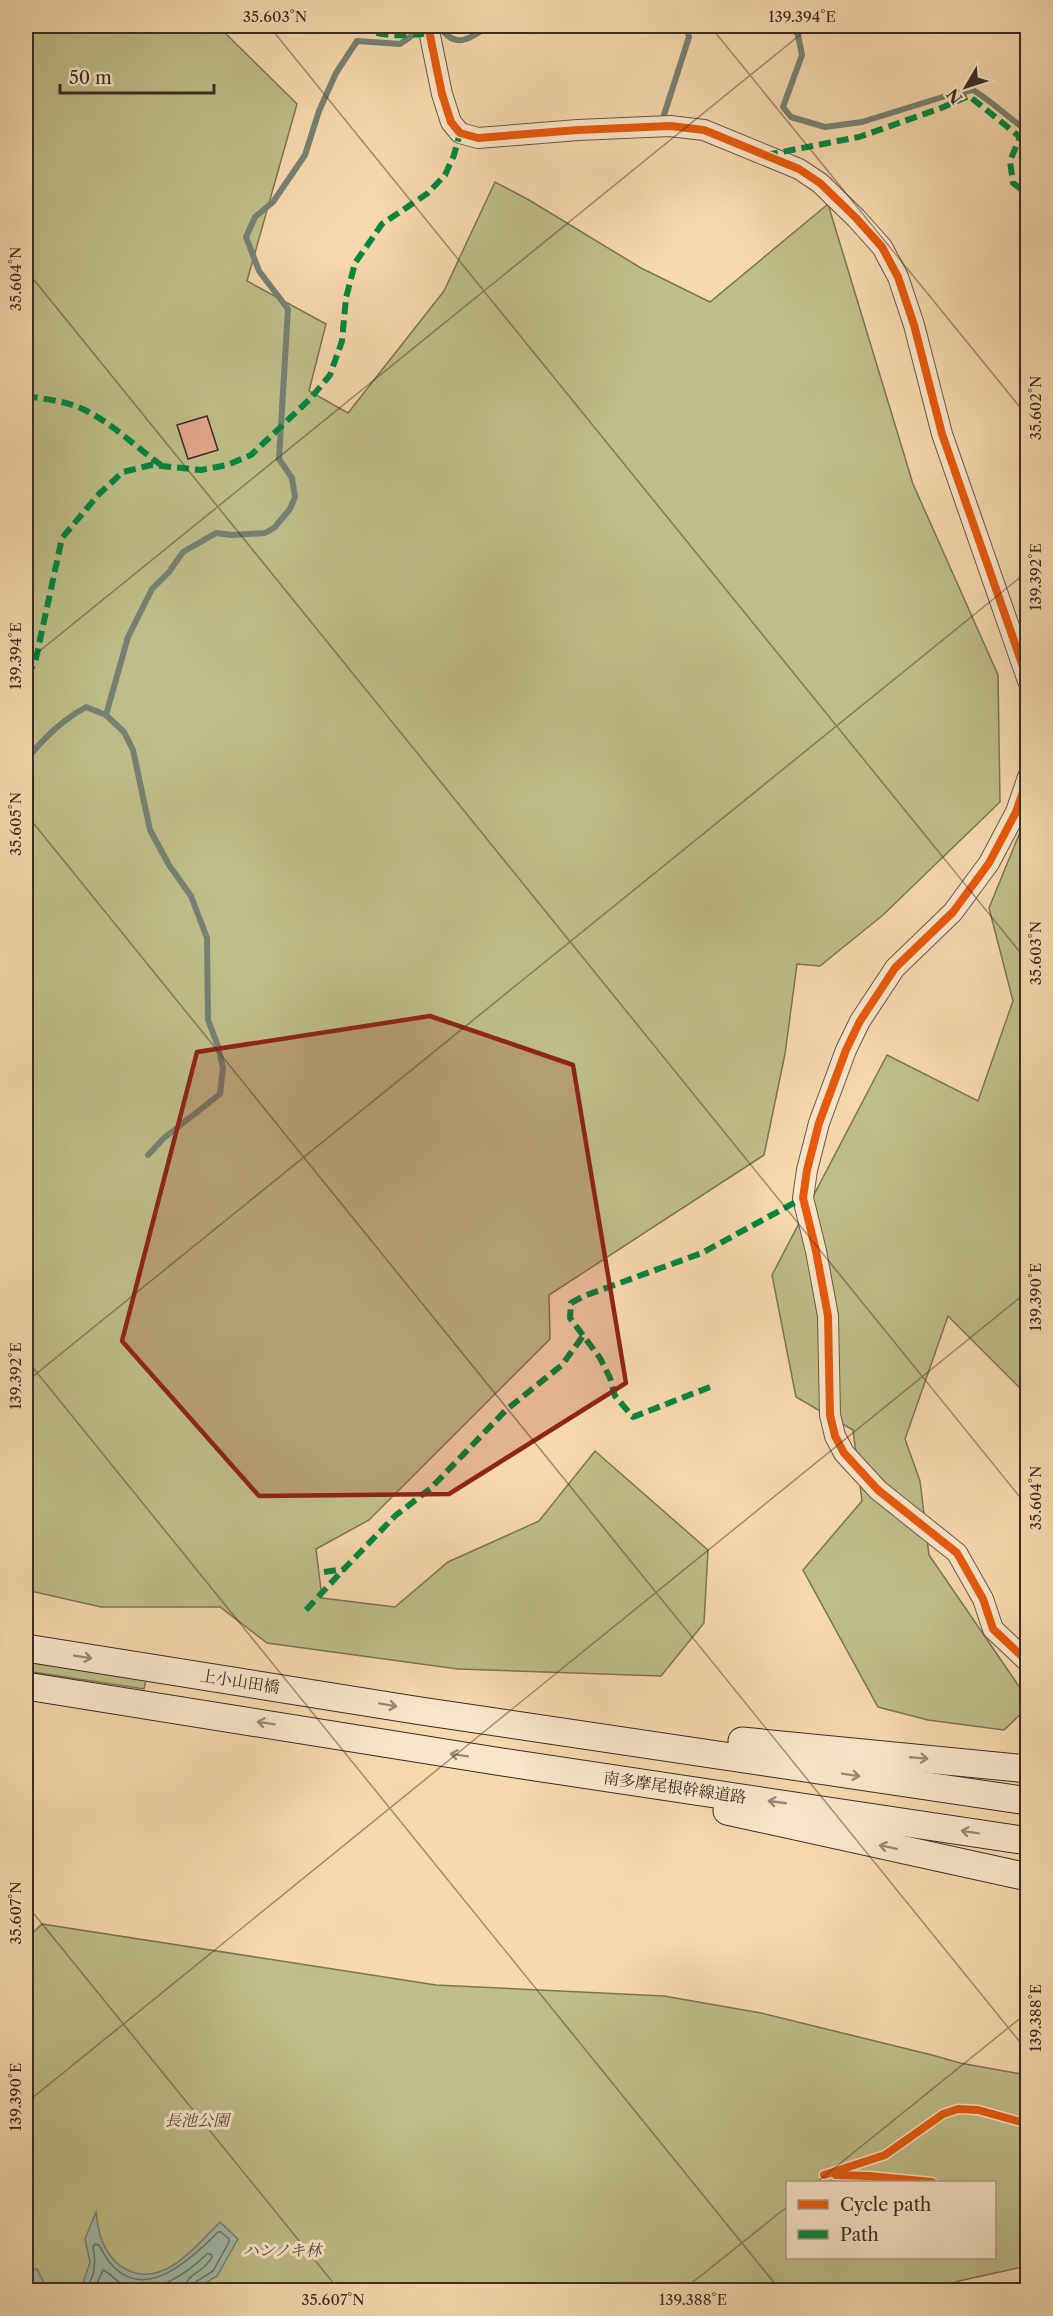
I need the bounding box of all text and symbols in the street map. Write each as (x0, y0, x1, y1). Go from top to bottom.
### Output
text: 35.603°N (243, 7, 307, 26)
text: 139.394°E (768, 7, 836, 26)
scale bar (60, 57, 214, 95)
north arrow (936, 57, 996, 117)
text: 50 m (69, 67, 112, 89)
text: N (942, 85, 966, 108)
text: 35.604°N (6, 247, 25, 311)
text: 35.602°N (1026, 376, 1045, 440)
text: 139.392°E (1026, 543, 1045, 611)
text: 139.394°E (6, 622, 25, 690)
text: 35.605°N (6, 792, 25, 856)
text: 35.603°N (1026, 921, 1045, 985)
text: 139.390°E (1026, 1263, 1045, 1331)
text: 139.392°E (6, 1342, 25, 1410)
text: 35.604°N (1026, 1466, 1045, 1530)
one-way arrow (73, 1651, 93, 1662)
street label: 上小山田橋 (199, 1665, 281, 1697)
one-way arrow (378, 1700, 398, 1711)
one-way arrow (256, 1718, 276, 1729)
one-way arrow (450, 1749, 470, 1760)
one-way arrow (908, 1753, 928, 1764)
street label: 南多摩尾根幹線道路 (602, 1767, 748, 1807)
one-way arrow (841, 1769, 860, 1780)
one-way arrow (768, 1797, 787, 1808)
one-way arrow (960, 1826, 980, 1837)
one-way arrow (879, 1841, 899, 1852)
text: 35.607°N (6, 1881, 25, 1945)
text: 139.388°E (1026, 1984, 1045, 2052)
text: 139.390°E (6, 2063, 25, 2131)
park label: 長池公園 (165, 2110, 232, 2130)
legend (786, 2181, 996, 2259)
text: Cycle path (840, 2194, 931, 2216)
text: Path (840, 2224, 879, 2246)
park label: ハンノキ林 (243, 2240, 323, 2260)
text: 35.607°N (301, 2290, 365, 2309)
text: 139.388°E (659, 2290, 727, 2309)

